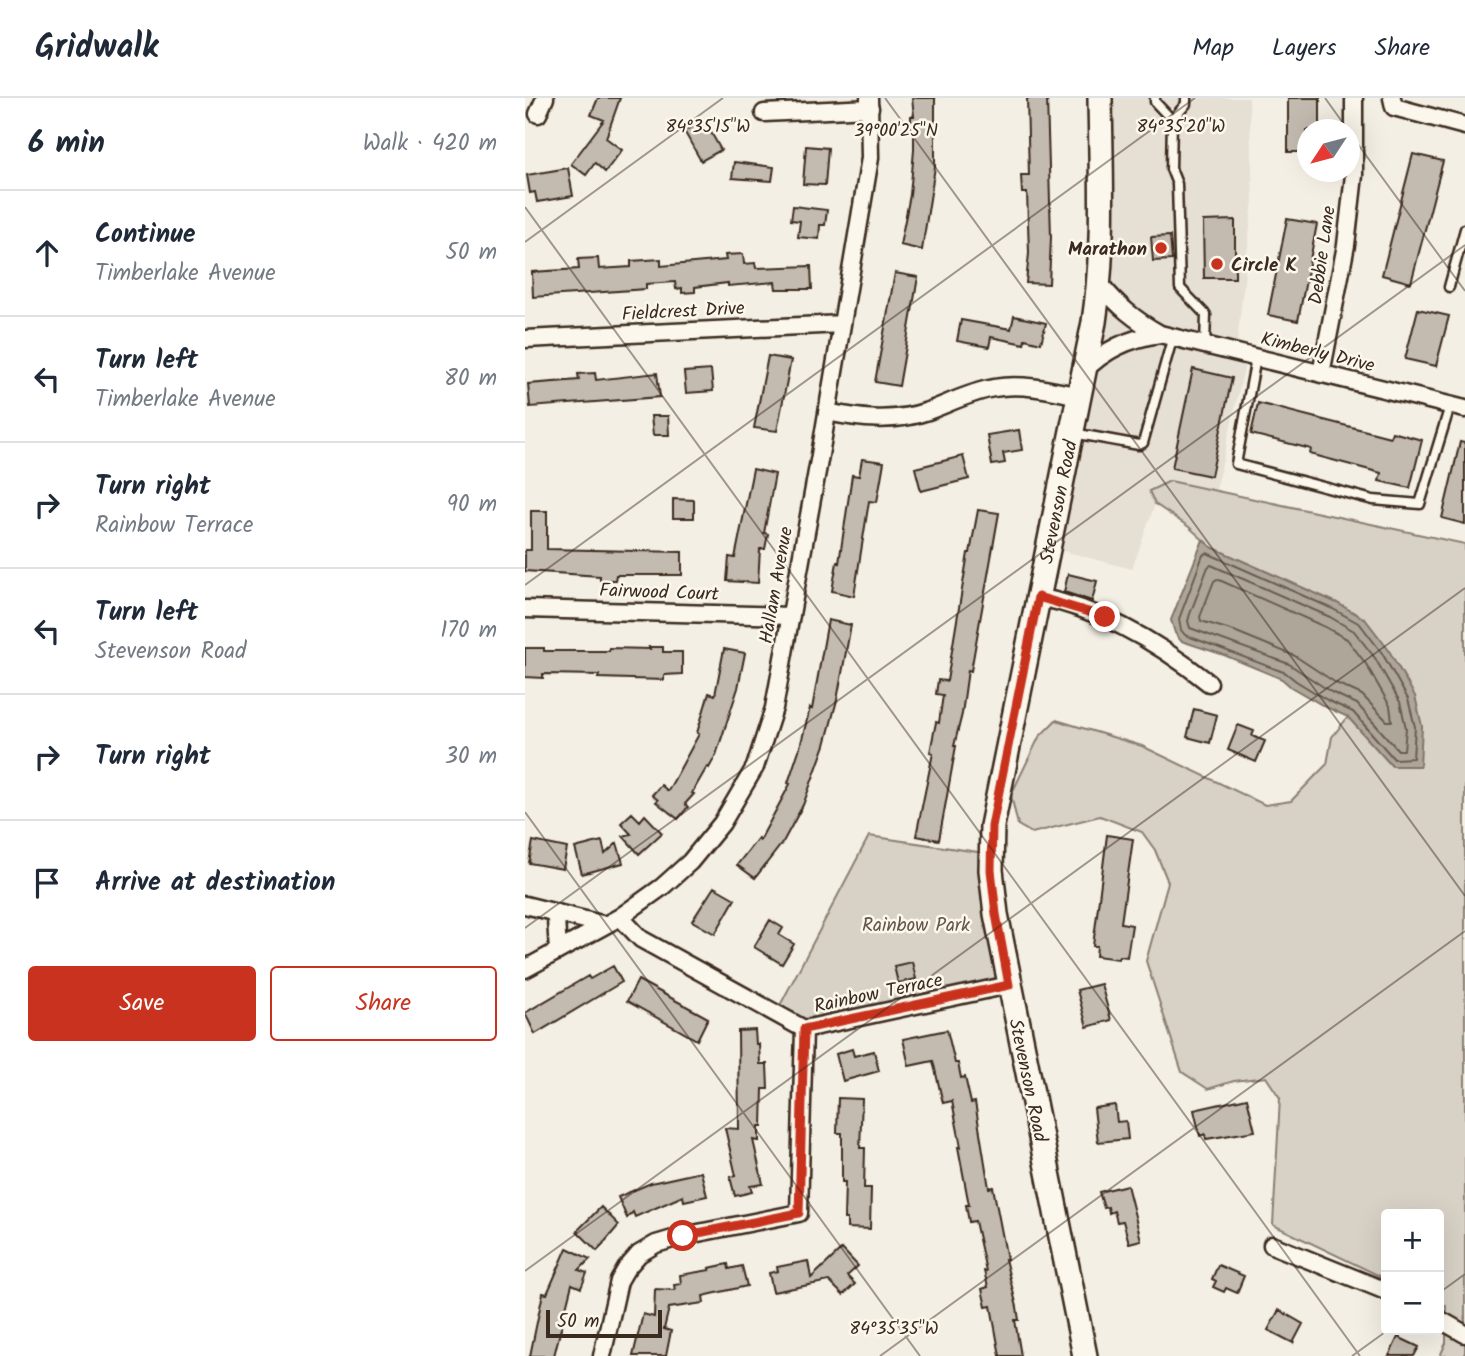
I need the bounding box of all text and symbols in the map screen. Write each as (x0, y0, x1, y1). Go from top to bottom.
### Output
text: Gridwalk (35, 22, 158, 75)
text: Map (1192, 29, 1234, 68)
text: Layers (1272, 29, 1336, 68)
text: Share (1374, 29, 1430, 68)
text: 84°35'15"W (666, 113, 750, 142)
text: 84°35'20"W (1137, 113, 1225, 142)
text: 39°00'25"N (854, 117, 938, 146)
north arrow (1297, 119, 1360, 182)
text: 6 min (28, 120, 105, 168)
text: Walk · 420 m (363, 126, 497, 162)
street label: Debbie Lane (1301, 204, 1345, 307)
text: Continue (95, 214, 196, 256)
icon: ahead (28, 234, 66, 272)
text: 50 m (446, 235, 497, 271)
place label: Marathon (1068, 235, 1147, 265)
marker: Marathon (1153, 240, 1169, 256)
place label: Circle K (1231, 251, 1297, 281)
text: Timberlake Avenue (95, 256, 276, 292)
marker: Circle K (1209, 256, 1225, 272)
street label: Fieldcrest Drive (621, 294, 746, 330)
street label: Kimberly Drive (1257, 324, 1378, 382)
text: Turn left (95, 340, 198, 382)
icon: left (28, 360, 66, 398)
text: 80 m (444, 361, 497, 397)
text: Timberlake Avenue (95, 382, 276, 418)
street label: Stevenson Road (1032, 437, 1087, 567)
text: Turn right (95, 466, 211, 508)
icon: right (28, 486, 66, 524)
text: 90 m (447, 487, 497, 523)
text: Rainbow Terrace (95, 508, 253, 544)
street label: Hallam Avenue (752, 524, 802, 646)
street label: Fairwood Court (599, 576, 720, 610)
text: Turn left (95, 592, 198, 634)
route end (1089, 601, 1120, 632)
icon: left (28, 612, 66, 650)
text: 170 m (440, 613, 497, 649)
text: Stevenson Road (95, 634, 247, 670)
text: Turn right (95, 736, 211, 778)
icon: right (28, 738, 66, 776)
text: 30 m (445, 739, 497, 775)
text: Arrive at destination (95, 862, 335, 904)
icon: arrive (28, 864, 66, 902)
park label: Rainbow Park (862, 911, 970, 941)
button: Save (28, 966, 256, 1041)
button: Share (270, 966, 497, 1041)
street label: Rainbow Terrace (811, 966, 946, 1022)
street label: Stevenson Road (999, 1016, 1055, 1145)
map controls (1381, 1209, 1444, 1335)
button: + (1381, 1209, 1444, 1272)
route start (667, 1220, 698, 1251)
button: − (1381, 1272, 1444, 1335)
scale bar (546, 1307, 661, 1339)
text: 50 m (557, 1307, 599, 1337)
text: 84°35'35"W (849, 1315, 939, 1344)

